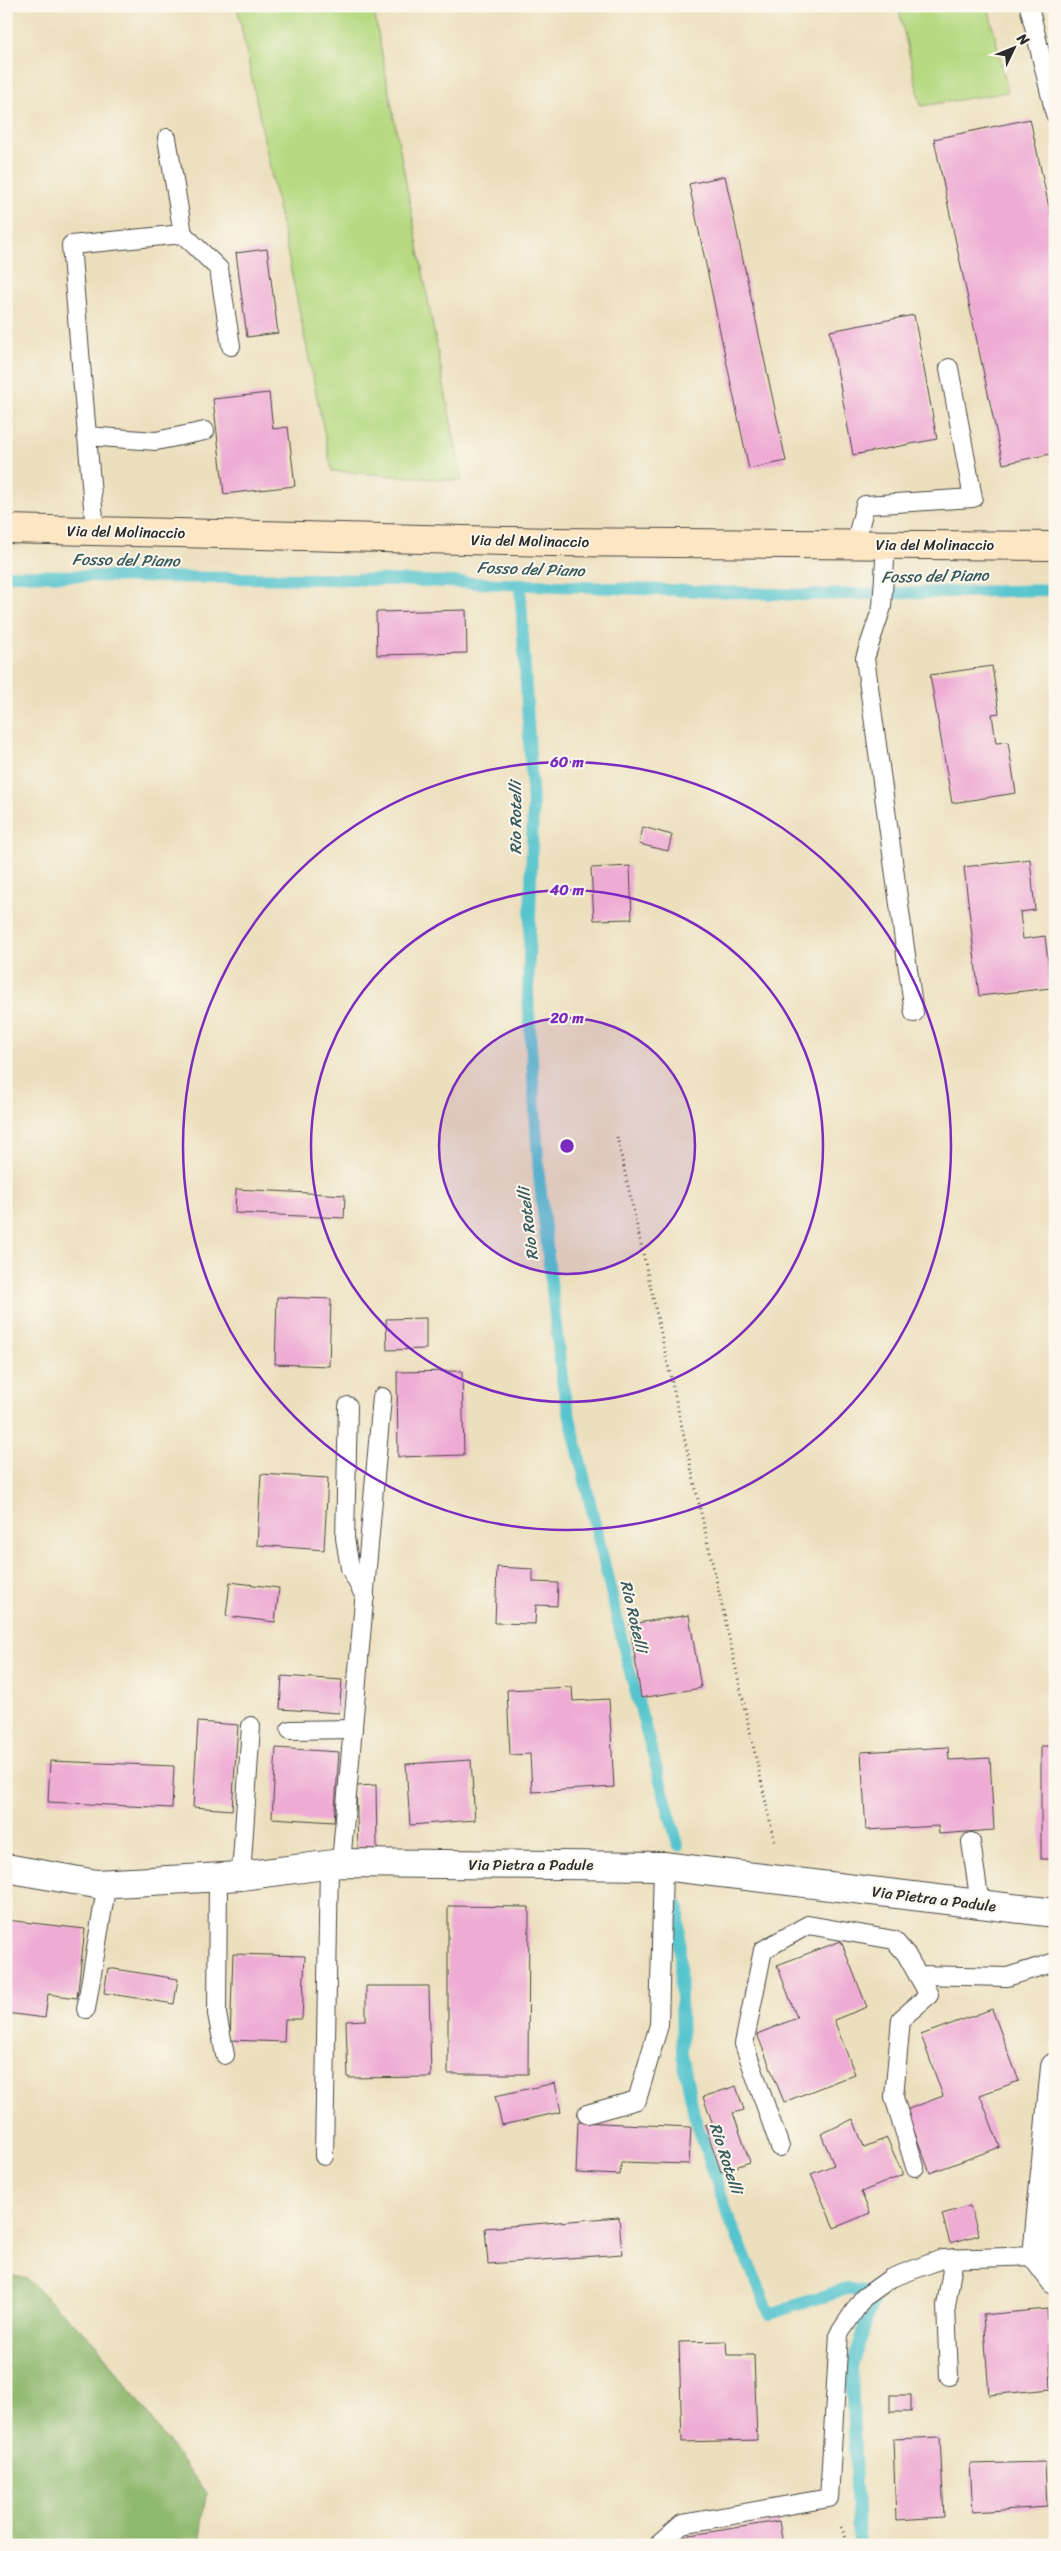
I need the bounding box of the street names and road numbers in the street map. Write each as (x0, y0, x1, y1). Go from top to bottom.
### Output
street label: Via del Molinaccio (67, 518, 186, 546)
street label: Via del Molinaccio (471, 527, 590, 555)
street label: Via del Molinaccio (876, 532, 995, 558)
street label: Via Pietra a Padule (469, 1852, 593, 1878)
street label: Via Pietra a Padule (870, 1878, 998, 1920)

